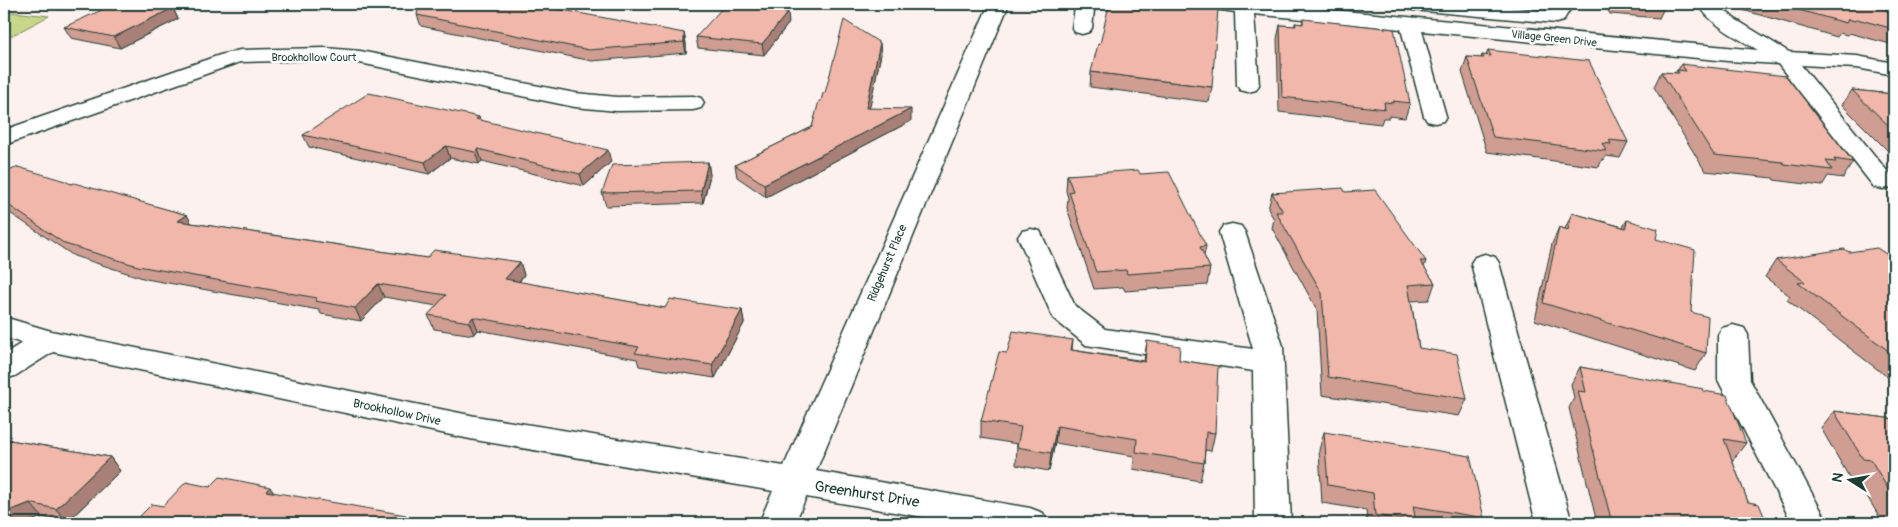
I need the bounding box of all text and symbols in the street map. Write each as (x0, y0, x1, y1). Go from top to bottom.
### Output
street label: Village Green Drive (1511, 28, 1598, 50)
street label: Brookhollow Court (272, 51, 357, 64)
street label: Ridgehurst Place (864, 222, 911, 304)
street label: Brookhollow Drive (352, 396, 442, 429)
north arrow (1826, 454, 1876, 504)
text: N (1828, 471, 1847, 484)
street label: Greenhurst Drive (813, 477, 921, 512)

